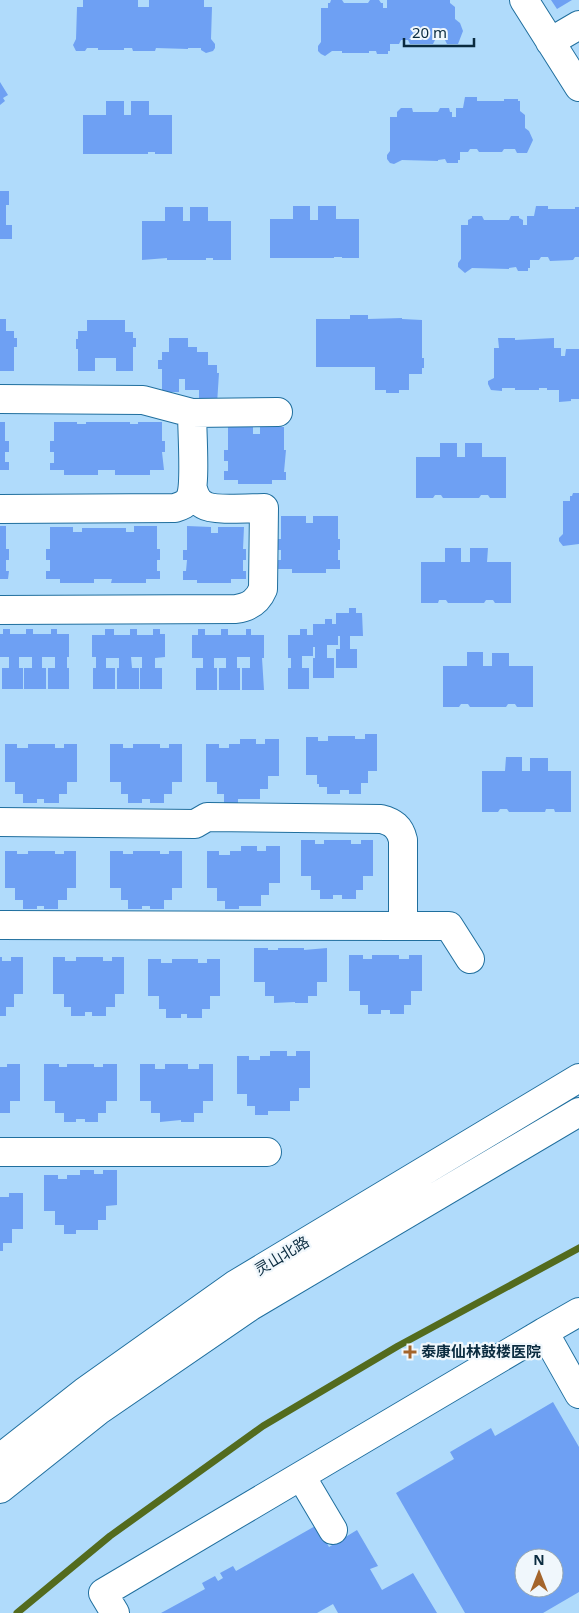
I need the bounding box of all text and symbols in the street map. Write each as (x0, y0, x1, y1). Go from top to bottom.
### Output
scale bar (404, 15, 474, 47)
text: 20 m (412, 22, 447, 42)
street label: 灵山北路 (251, 1231, 312, 1279)
place label: 泰康仙林鼓楼医院 (421, 1341, 541, 1361)
marker: 泰康仙林鼓楼医院 (403, 1345, 417, 1359)
north arrow (514, 1548, 564, 1598)
text: N (533, 1550, 545, 1569)

